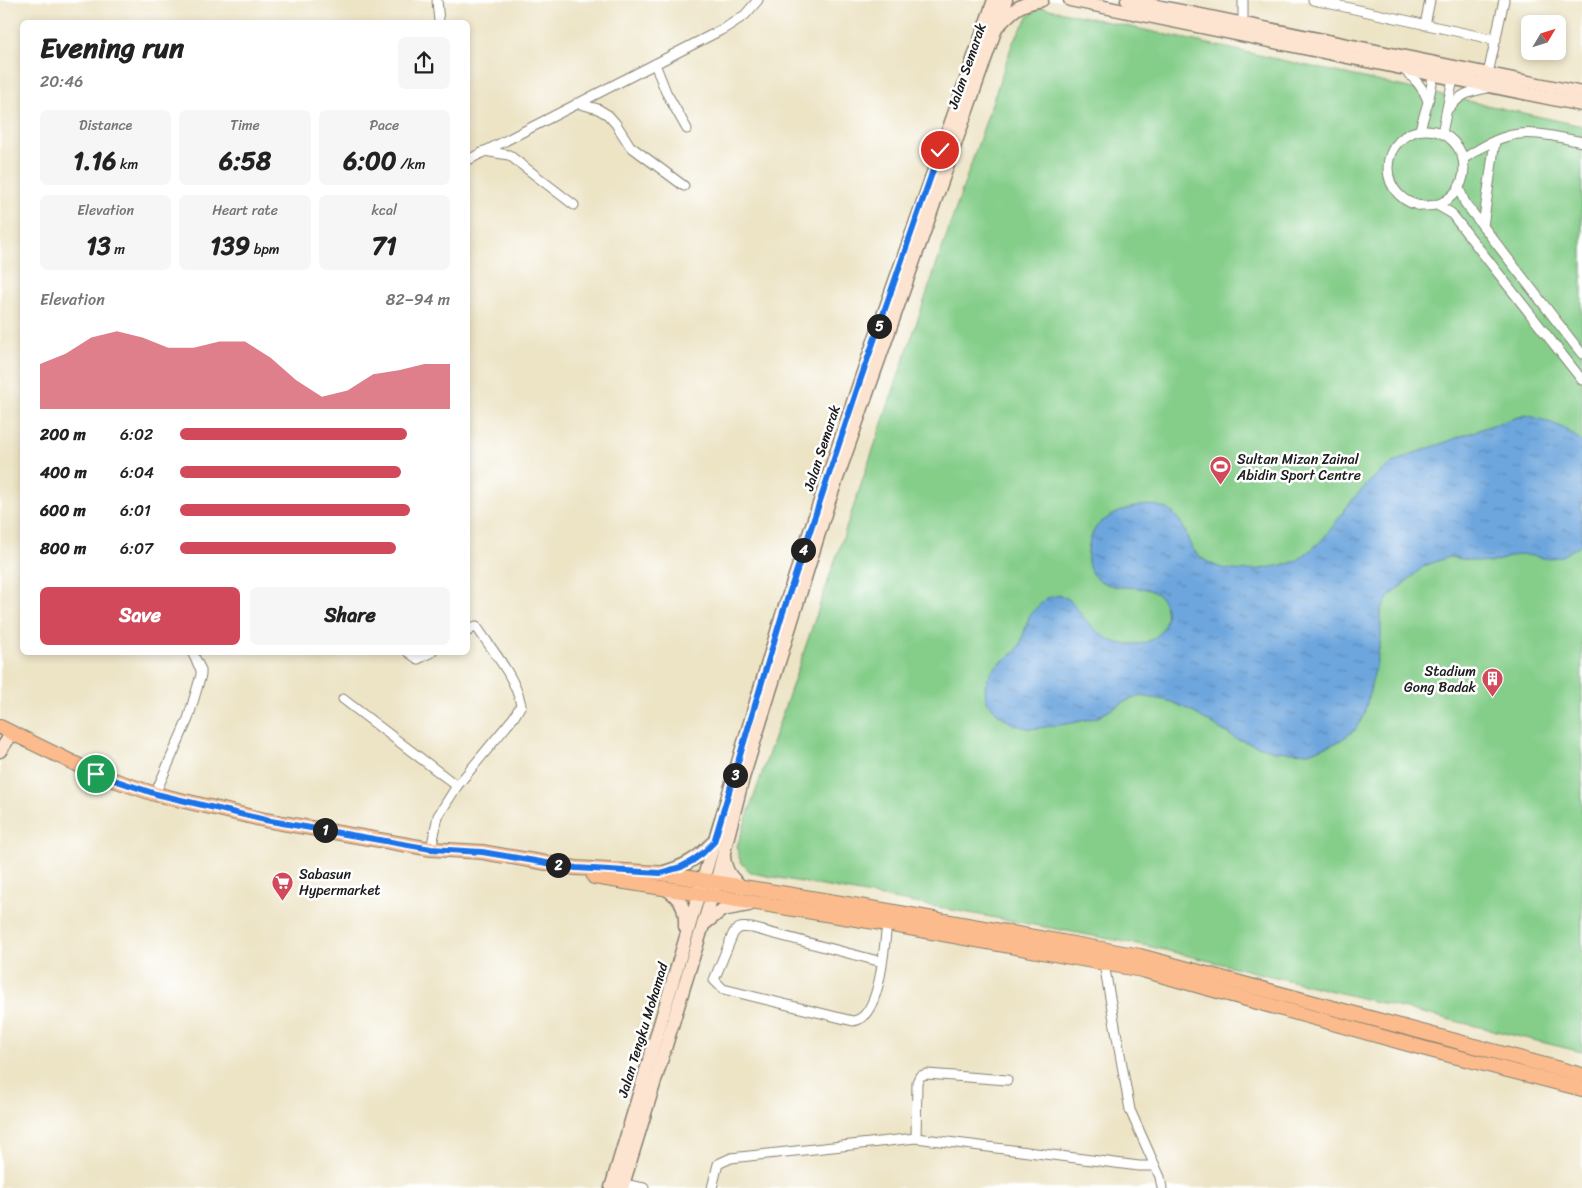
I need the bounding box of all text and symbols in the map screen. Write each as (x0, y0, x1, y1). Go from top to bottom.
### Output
north arrow (1521, 15, 1566, 60)
map controls (1521, 15, 1566, 60)
street label: Jalan Semarak (940, 19, 994, 113)
text: Evening run (40, 23, 184, 72)
button: share (398, 37, 450, 89)
text: 20:46 (40, 67, 83, 96)
text: Distance (79, 113, 132, 138)
text: Time (230, 113, 260, 138)
text: Pace (369, 113, 399, 138)
pin (919, 129, 961, 171)
icon: check (926, 136, 954, 164)
text: 1.16 (73, 138, 116, 183)
text: 6:58 (219, 138, 271, 183)
text: 6:00 (343, 138, 397, 183)
text: km (116, 152, 138, 177)
text: /km (397, 152, 425, 177)
text: Elevation (77, 198, 134, 223)
text: Heart rate (212, 198, 278, 223)
text: kcal (372, 198, 397, 223)
text: 13 (86, 223, 111, 268)
text: 139 (210, 223, 250, 268)
text: 71 (372, 223, 397, 268)
text: m (111, 237, 125, 262)
text: bpm (250, 237, 280, 262)
text: Elevation (40, 285, 105, 314)
text: 82–94 m (386, 285, 450, 314)
pin: 5 (866, 314, 892, 338)
text: 5 (875, 314, 884, 339)
street label: Jalan Semarak (796, 401, 848, 495)
text: 200 m (40, 420, 86, 449)
text: 6:02 (120, 420, 153, 449)
place label: Sultan Mizan Zainal Abidin Sport Centre (1236, 447, 1361, 488)
sports icon: Sultan Mizan Zainal Abidin Sport Centre (1209, 455, 1233, 486)
text: 400 m (40, 458, 87, 487)
text: 6:04 (120, 458, 154, 487)
text: 600 m (40, 496, 86, 525)
text: 6:01 (120, 496, 151, 525)
text: 800 m (40, 534, 86, 563)
text: 6:07 (120, 534, 153, 563)
pin: 4 (790, 538, 816, 562)
text: 4 (799, 538, 808, 563)
button: Save (40, 587, 240, 645)
button: Share (250, 587, 450, 645)
place label: Stadium Gong Badak (1404, 659, 1477, 700)
building icon: Stadium Gong Badak (1480, 667, 1504, 698)
pin (75, 753, 117, 795)
icon: arrive (82, 760, 110, 788)
pin: 3 (722, 762, 748, 788)
text: 3 (732, 763, 739, 788)
pin: 1 (312, 818, 338, 842)
text: 1 (322, 818, 329, 843)
pin: 2 (546, 852, 570, 878)
text: 2 (554, 853, 563, 878)
place label: Sabasun Hypermarket (299, 862, 380, 903)
supermarket icon: Sabasun Hypermarket (271, 870, 295, 901)
street label: Jalan Tengku Mohamad (610, 958, 676, 1102)

